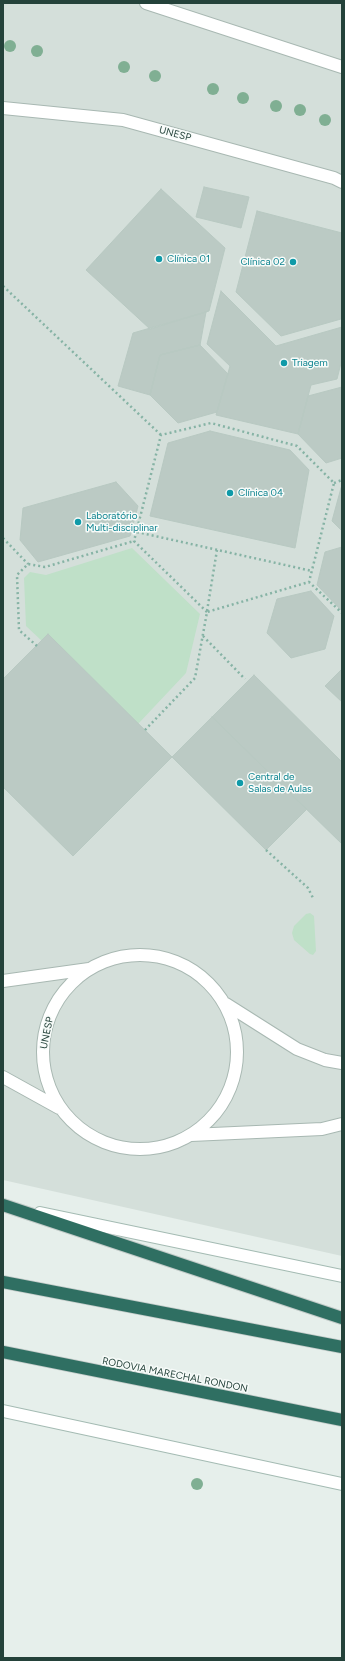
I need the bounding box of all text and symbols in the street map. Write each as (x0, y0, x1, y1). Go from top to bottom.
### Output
street label: UNESP (158, 124, 192, 144)
place label: Clínica 01 (167, 253, 210, 265)
marker: Clínica 01 (154, 254, 164, 264)
place label: Clínica 02 (240, 256, 285, 268)
marker: Clínica 02 (288, 257, 298, 267)
place label: Triagem (292, 357, 328, 369)
marker: Triagem (279, 358, 289, 368)
place label: Clínica 04 (238, 487, 283, 499)
marker: Clínica 04 (225, 488, 235, 498)
place label: Laboratório Multi-disciplinar (86, 510, 158, 534)
marker: Laboratório Multi-disciplinar (73, 517, 83, 527)
place label: Central de Salas de Aulas (248, 771, 312, 794)
marker: Central de Salas de Aulas (235, 778, 245, 788)
street label: UNESP (38, 1016, 56, 1050)
street label: RODOVIA MARECHAL RONDON (101, 1355, 249, 1395)

